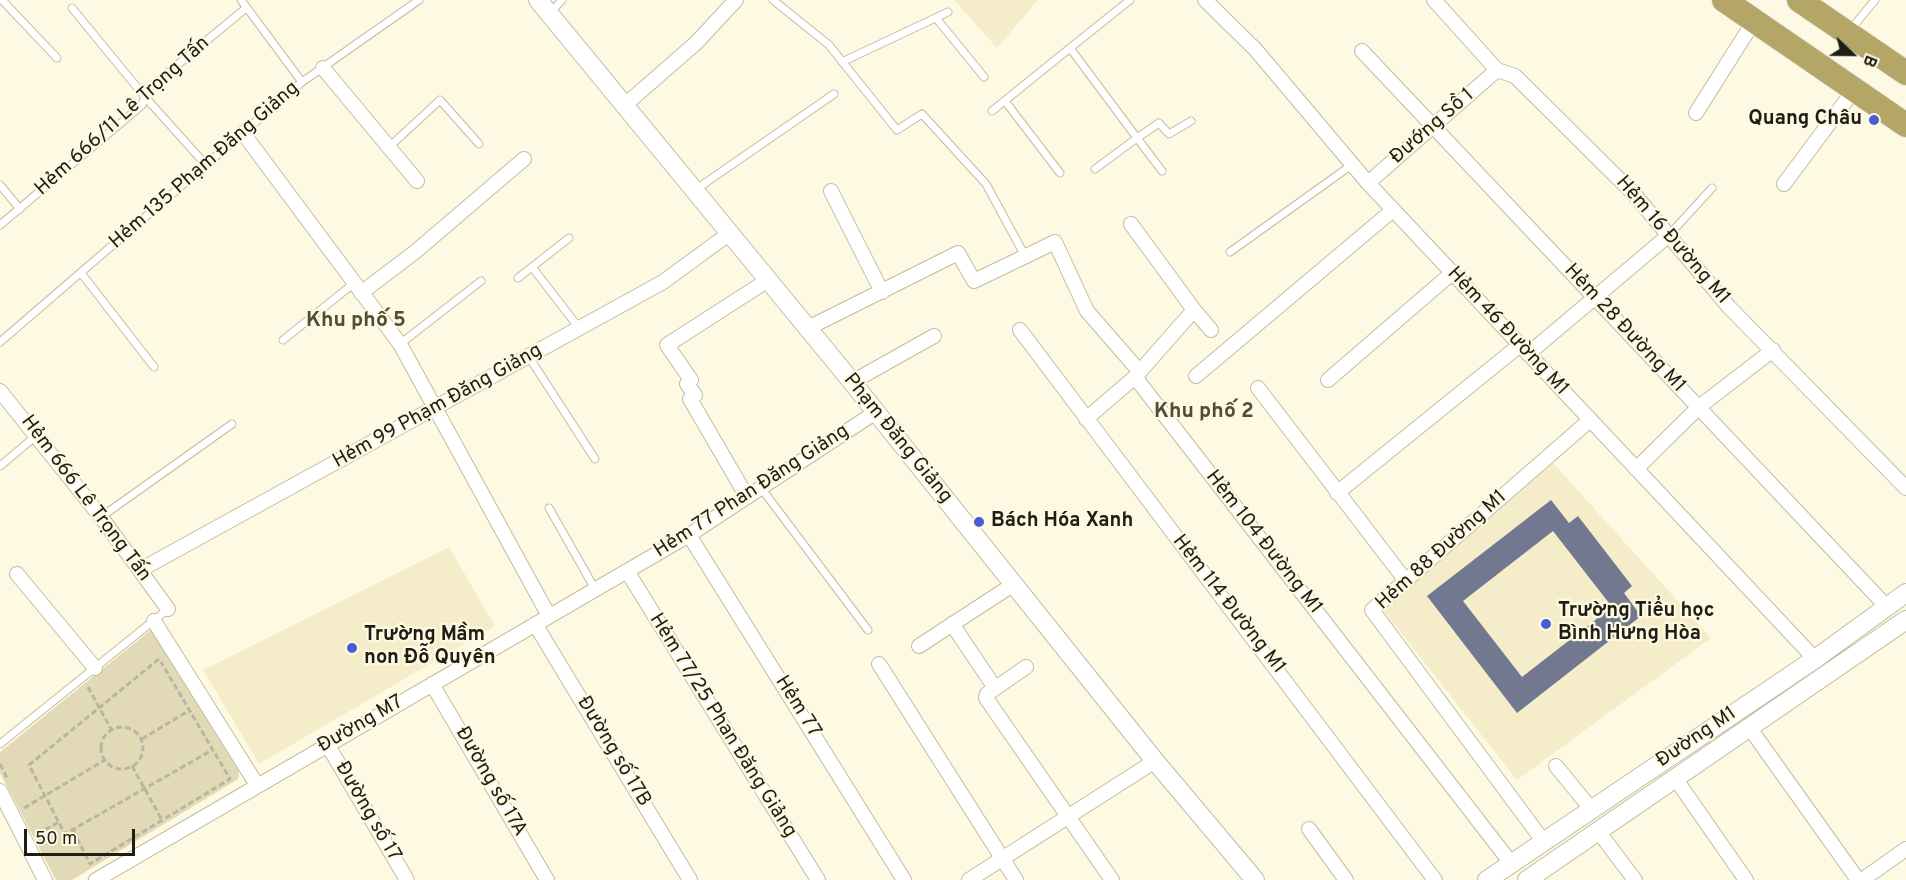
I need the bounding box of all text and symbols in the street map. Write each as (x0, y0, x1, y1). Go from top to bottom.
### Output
north arrow (1822, 24, 1882, 84)
street label: Hẻm 666/11 Lê Trọng Tấn (31, 32, 215, 202)
text: B (1857, 52, 1880, 70)
street label: Hẻm 135 Phạm Đăng Giảng (105, 77, 305, 255)
street label: Đướng Sồ 1 (1386, 84, 1480, 170)
place label: Quang Châu (1748, 108, 1862, 132)
marker: Quang Châu (1867, 113, 1881, 127)
street label: Hẻm 16 Đường M1 (1610, 172, 1734, 310)
street label: Hẻm 28 Đường M1 (1558, 260, 1690, 398)
street label: Hẻm 46 Đường M1 (1441, 263, 1573, 401)
district label: Khu phố 5 (306, 309, 406, 335)
street label: Hẻm 99 Phạm Đăng Giảng (329, 339, 547, 475)
street label: Phạm Đăng Giảng (837, 369, 957, 509)
district label: Khu phố 2 (1154, 400, 1254, 426)
street label: Hẻm 666 Lê Trọng Tấn (15, 411, 155, 587)
street label: Hẻm 77 Phan Đăng Giảng (650, 420, 854, 564)
street label: Hẻm 104 Đường M1 (1199, 466, 1327, 620)
street label: Hẻm 88 Đường M1 (1372, 486, 1512, 616)
place label: Bách Hóa Xanh (991, 510, 1133, 534)
marker: Bách Hóa Xanh (972, 515, 986, 529)
street label: Hẻm 114 Đường M1 (1166, 531, 1290, 679)
place label: Trường Tiểu học Bình Hưng Hòa (1558, 600, 1715, 647)
street label: Hẻm 77/25 Phan Đăng Giảng (643, 609, 801, 843)
marker: Trường Tiểu học Bình Hưng Hòa (1539, 617, 1553, 631)
place label: Trường Mầm non Đỗ Quyên (364, 624, 496, 671)
marker: Trường Mầm non Đỗ Quyên (345, 641, 359, 655)
street label: Hẻm 77 (769, 672, 825, 742)
street label: Đường M7 (314, 691, 408, 759)
street label: Đường số 17B (571, 693, 655, 811)
street label: Đường M1 (1652, 702, 1742, 774)
street label: Đường số 17A (449, 723, 531, 841)
street label: Đường số 17 (329, 758, 405, 866)
scale bar (27, 817, 138, 855)
text: 50 m (35, 828, 77, 851)

